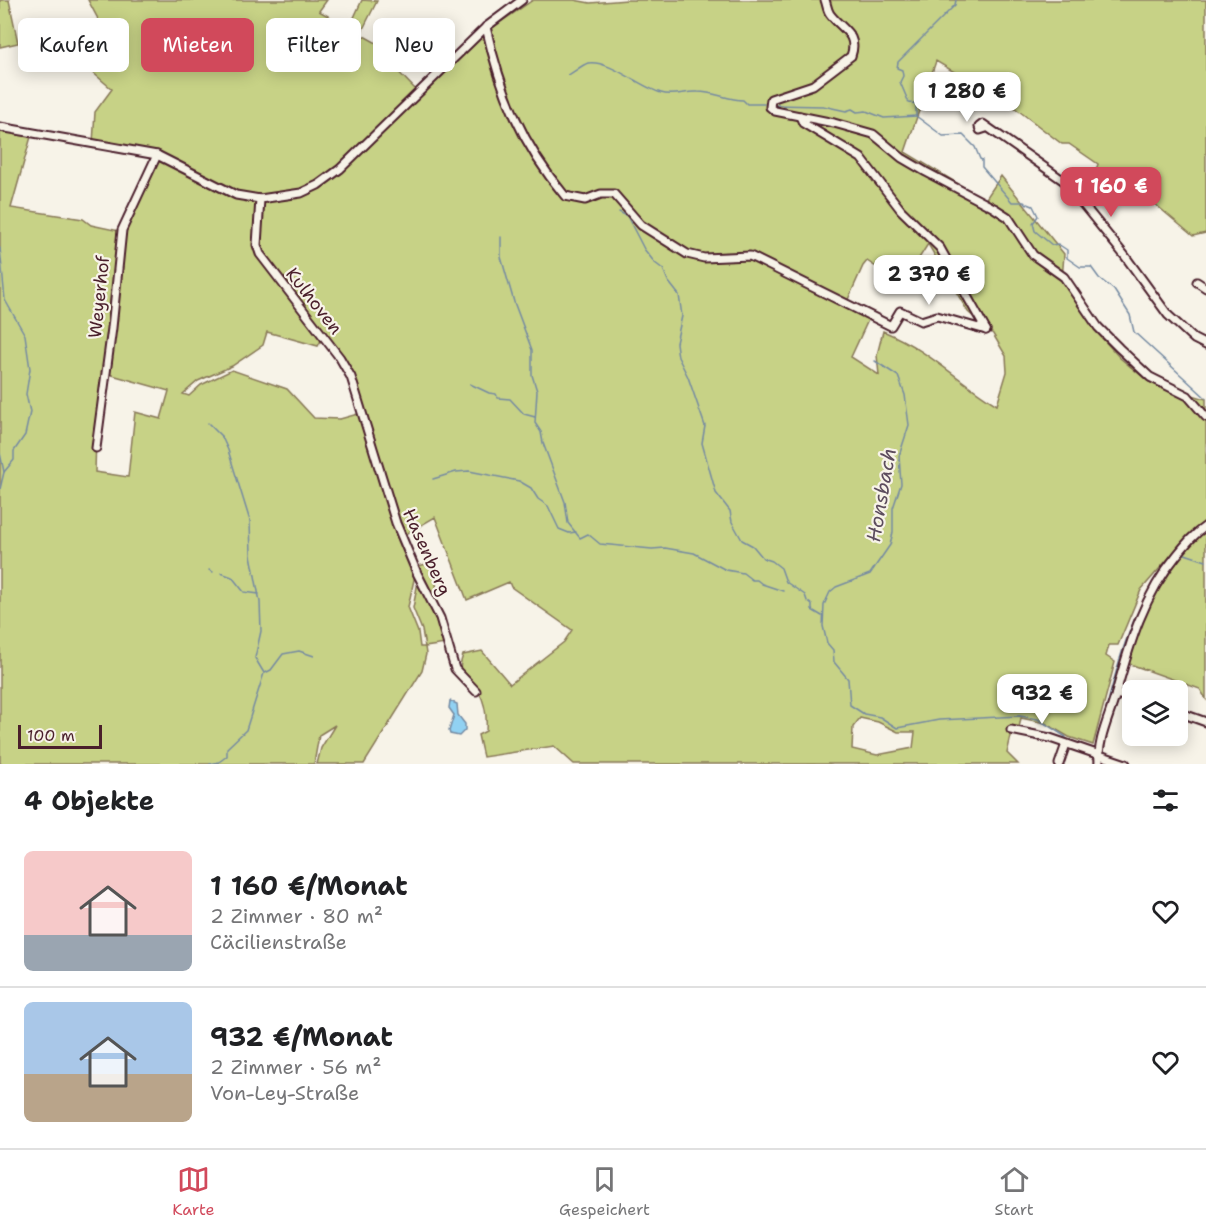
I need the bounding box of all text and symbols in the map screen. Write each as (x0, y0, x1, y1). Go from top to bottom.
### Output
chip: Kaufen (18, 18, 129, 72)
chip: Mieten (141, 18, 254, 72)
chip: Filter (266, 18, 361, 72)
chip: Neu (373, 18, 455, 72)
pin: 1 280 € (912, 72, 1022, 123)
text: 1 280 € (928, 78, 1006, 104)
pin: 1 160 € (1056, 167, 1166, 218)
text: 1 160 € (1074, 173, 1148, 199)
street label: Weyerhof (83, 254, 115, 339)
pin: 2 370 € (874, 255, 984, 306)
text: 2 370 € (888, 261, 970, 287)
street label: Kulhoven (280, 263, 348, 339)
water label: Honsbach (860, 446, 902, 544)
street label: Hasenberg (397, 505, 457, 599)
pin: 932 € (1000, 674, 1084, 725)
text: 932 € (1011, 680, 1073, 706)
map controls (1122, 680, 1188, 746)
button: layers (1122, 680, 1188, 746)
scale bar (18, 722, 102, 750)
text: 100 m (27, 725, 75, 746)
text: 4 Objekte (24, 783, 154, 818)
icon: filters (1149, 784, 1182, 817)
text: 1 160 €/Monat (210, 868, 408, 903)
icon: home (72, 875, 144, 947)
icon: heart (1149, 895, 1182, 928)
text: 2 Zimmer · 80 m² (210, 903, 383, 929)
text: Cäcilienstraße (210, 929, 347, 955)
text: 932 €/Monat (210, 1019, 393, 1054)
icon: home (72, 1026, 144, 1098)
icon: heart (1149, 1046, 1182, 1079)
text: 2 Zimmer · 56 m² (210, 1054, 381, 1080)
text: Von-Ley-Straße (210, 1080, 359, 1106)
tab: Karte (172, 1163, 215, 1220)
tab: Gespeichert (559, 1163, 650, 1220)
tab: Start (995, 1163, 1034, 1220)

